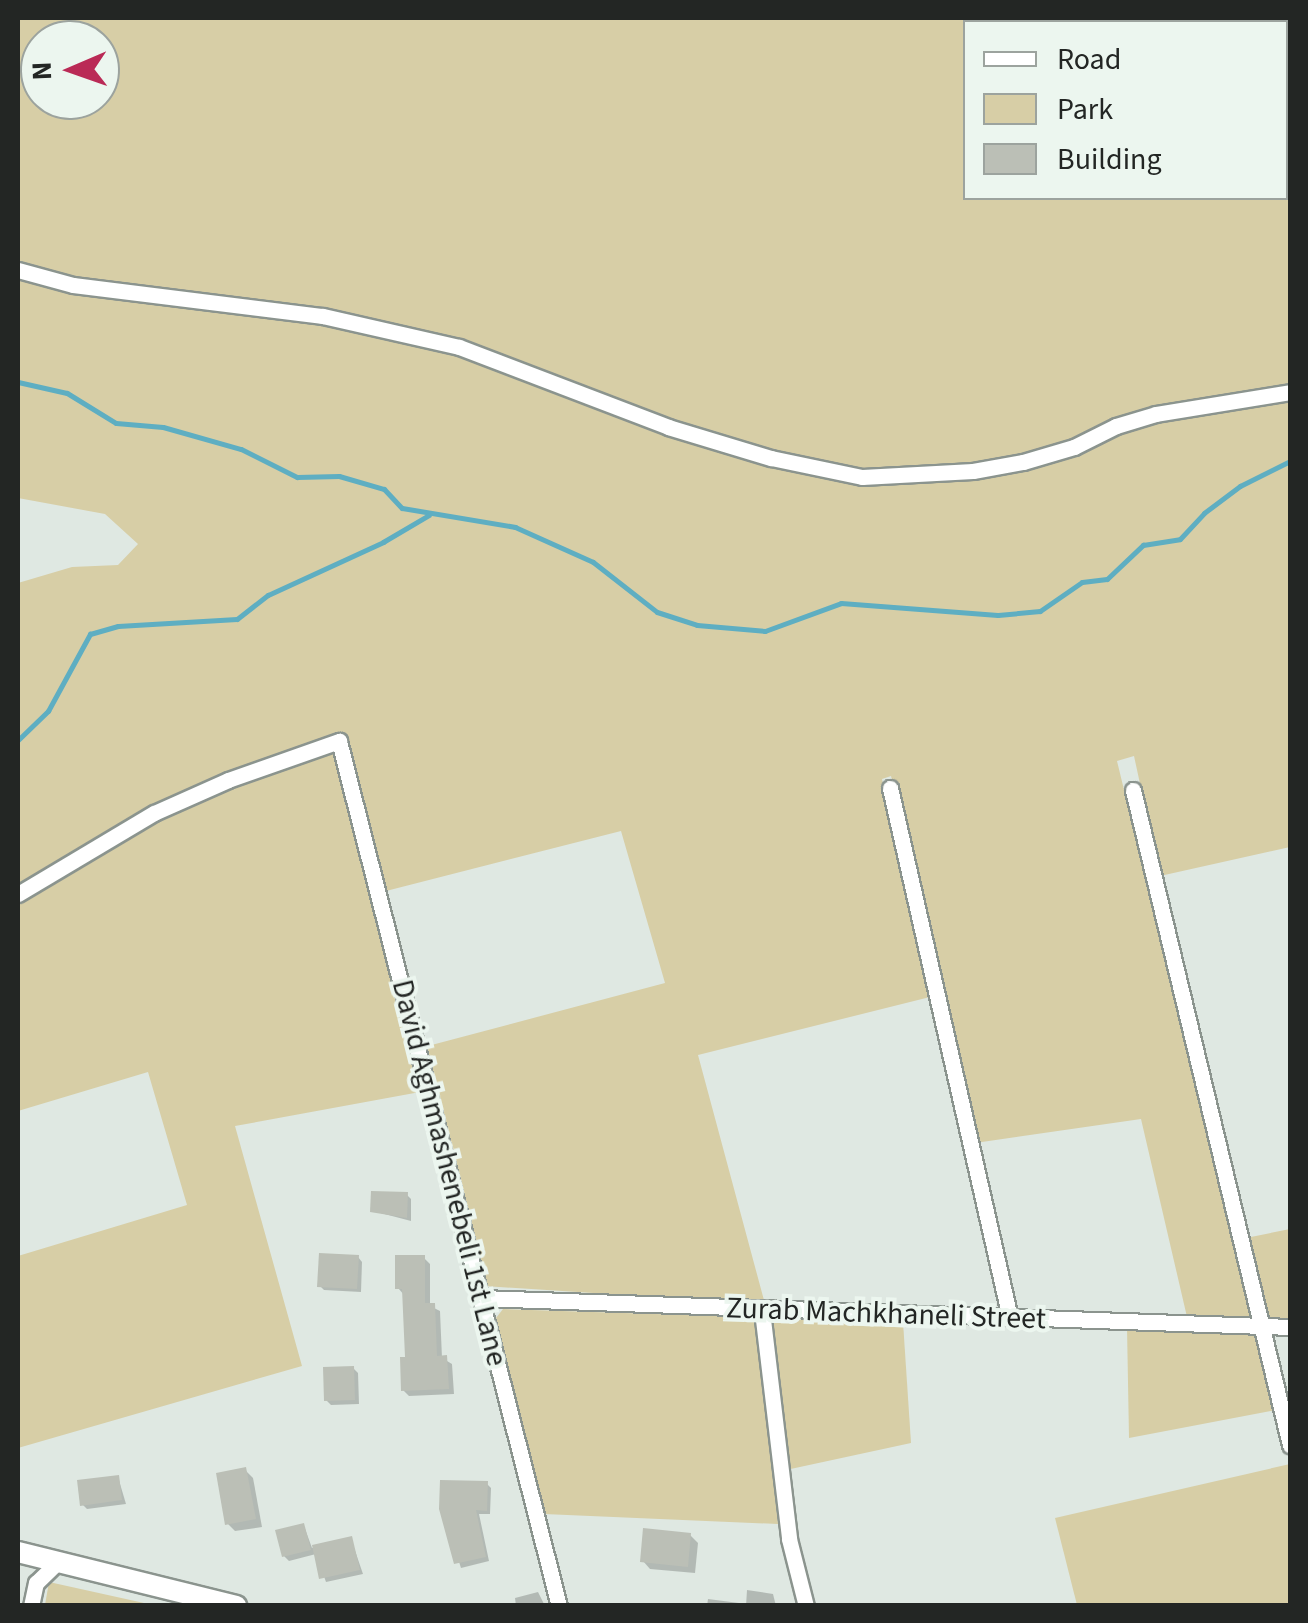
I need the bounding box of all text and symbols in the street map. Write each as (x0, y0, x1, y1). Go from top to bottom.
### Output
north arrow (20, 20, 120, 120)
legend (963, 20, 1288, 200)
text: Road (1057, 38, 1121, 81)
text: N (22, 61, 62, 81)
text: Park (1057, 88, 1113, 131)
text: Building (1057, 138, 1162, 181)
street label: David Aghmashenebeli 1st Lane (384, 976, 514, 1370)
street label: Zurab Machkhaneli Street (726, 1290, 1046, 1338)

